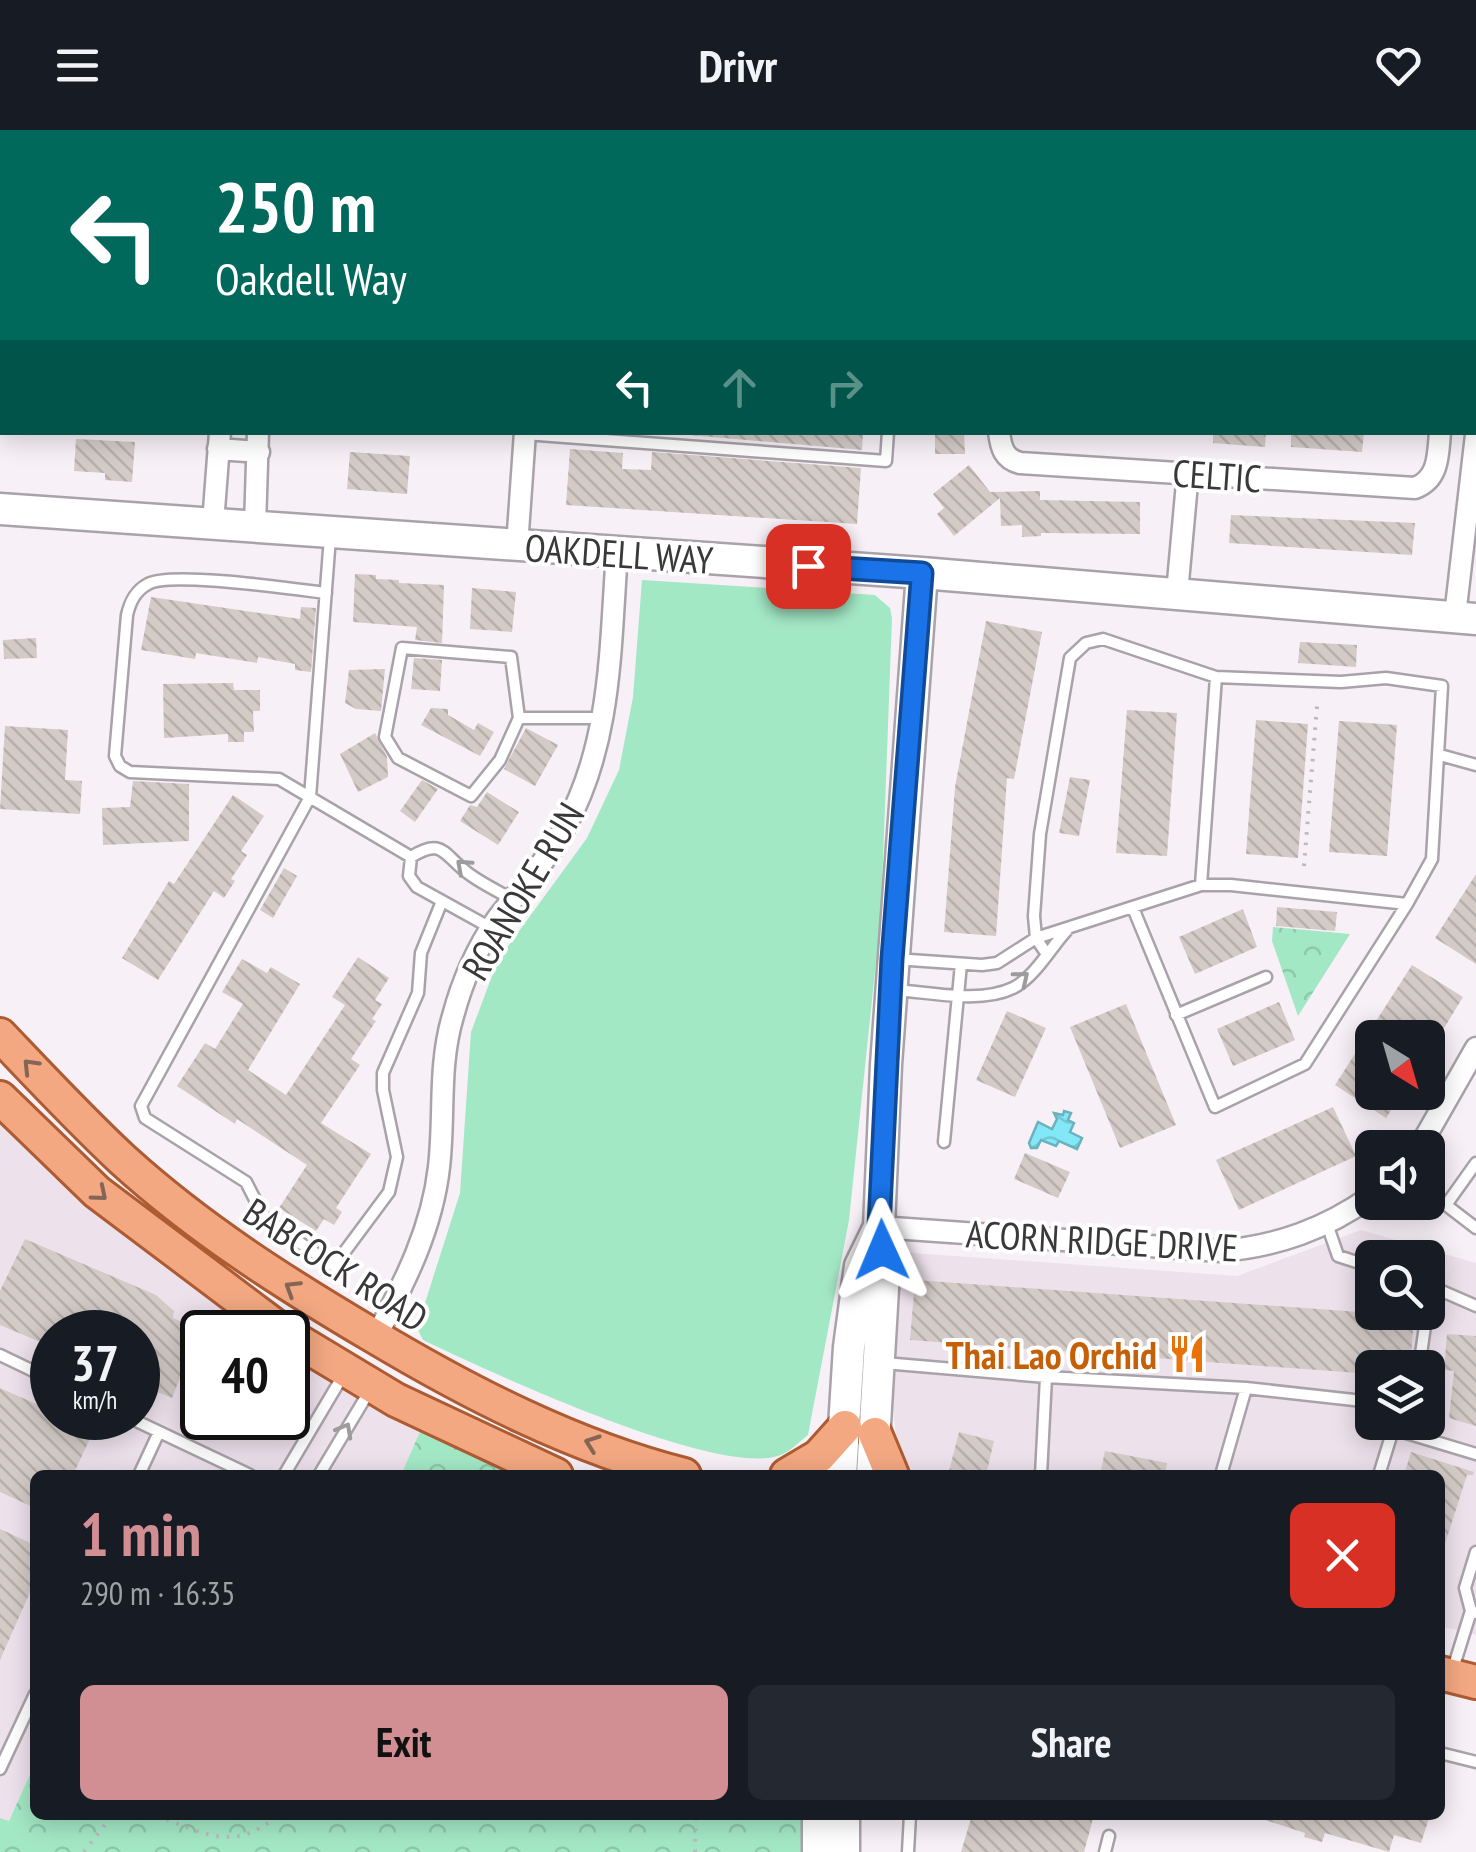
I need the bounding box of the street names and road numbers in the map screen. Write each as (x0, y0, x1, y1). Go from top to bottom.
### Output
street label: CELTIC (1171, 447, 1263, 503)
street label: OAKDELL WAY (523, 522, 715, 584)
street label: ROANOKE RUN (450, 793, 594, 989)
street label: BABCOCK ROAD (235, 1186, 437, 1342)
street label: ACORN RIDGE DRIVE (965, 1208, 1239, 1272)

